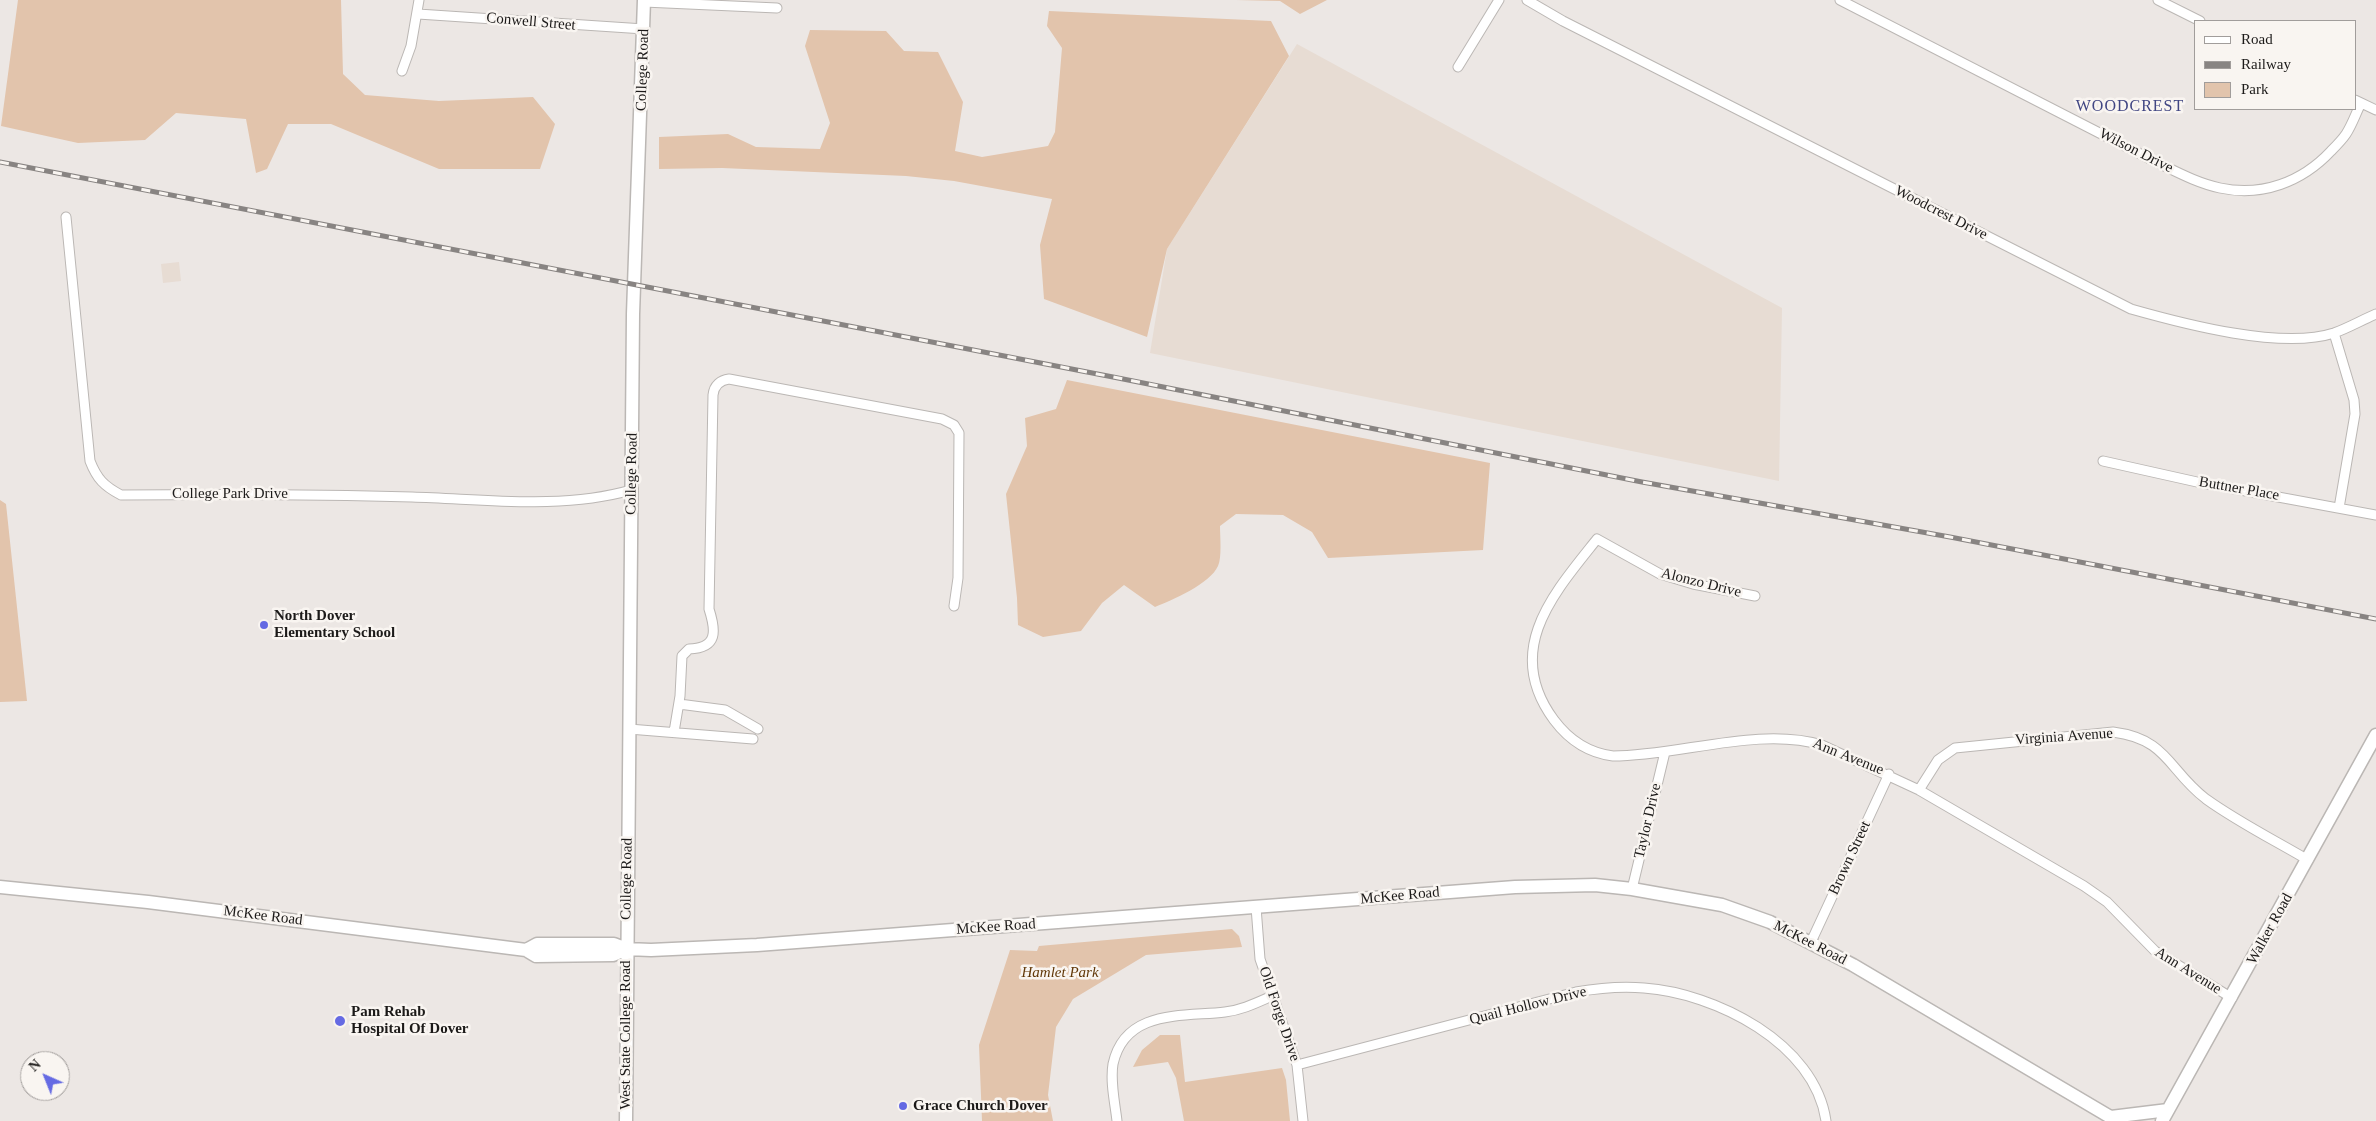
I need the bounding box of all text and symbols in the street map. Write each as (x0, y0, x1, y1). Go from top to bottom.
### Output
street label: Conwell Street (486, 9, 576, 35)
legend (2194, 20, 2356, 110)
street label: College Road (633, 29, 653, 111)
text: Road (2241, 31, 2273, 47)
text: Railway (2241, 56, 2291, 72)
text: Park (2241, 81, 2269, 97)
district label: WOODCREST (2075, 97, 2185, 117)
street label: Wilson Drive (2096, 125, 2176, 177)
street label: Woodcrest Drive (1892, 182, 1990, 244)
street label: College Road (622, 433, 642, 515)
street label: Buttner Place (2197, 473, 2281, 505)
street label: College Park Drive (172, 485, 288, 503)
street label: Alonzo Drive (1659, 564, 1743, 602)
place label: North Dover Elementary School (274, 607, 395, 642)
marker: North Dover Elementary School (258, 619, 270, 631)
street label: Virginia Avenue (2014, 725, 2114, 749)
street label: Ann Avenue (1810, 735, 1886, 779)
street label: Taylor Drive (1631, 782, 1665, 860)
street label: Brown Street (1825, 818, 1875, 898)
street label: College Road (617, 838, 637, 920)
street label: McKee Road (1360, 884, 1440, 908)
street label: Walker Road (2243, 890, 2297, 968)
street label: McKee Road (222, 902, 304, 930)
street label: McKee Road (956, 915, 1036, 939)
street label: McKee Road (1770, 917, 1850, 969)
street label: Ann Avenue (2151, 943, 2225, 999)
street label: West State College Road (617, 960, 635, 1110)
park label: Hamlet Park (1021, 964, 1099, 982)
street label: Old Forge Drive (1254, 964, 1304, 1064)
street label: Quail Hollow Drive (1468, 983, 1588, 1029)
place label: Pam Rehab Hospital Of Dover (351, 1003, 468, 1038)
marker: Pam Rehab Hospital Of Dover (333, 1014, 347, 1028)
north arrow (20, 1051, 70, 1101)
text: N (26, 1057, 44, 1074)
place label: Grace Church Dover (913, 1097, 1048, 1115)
marker: Grace Church Dover (897, 1100, 909, 1112)

